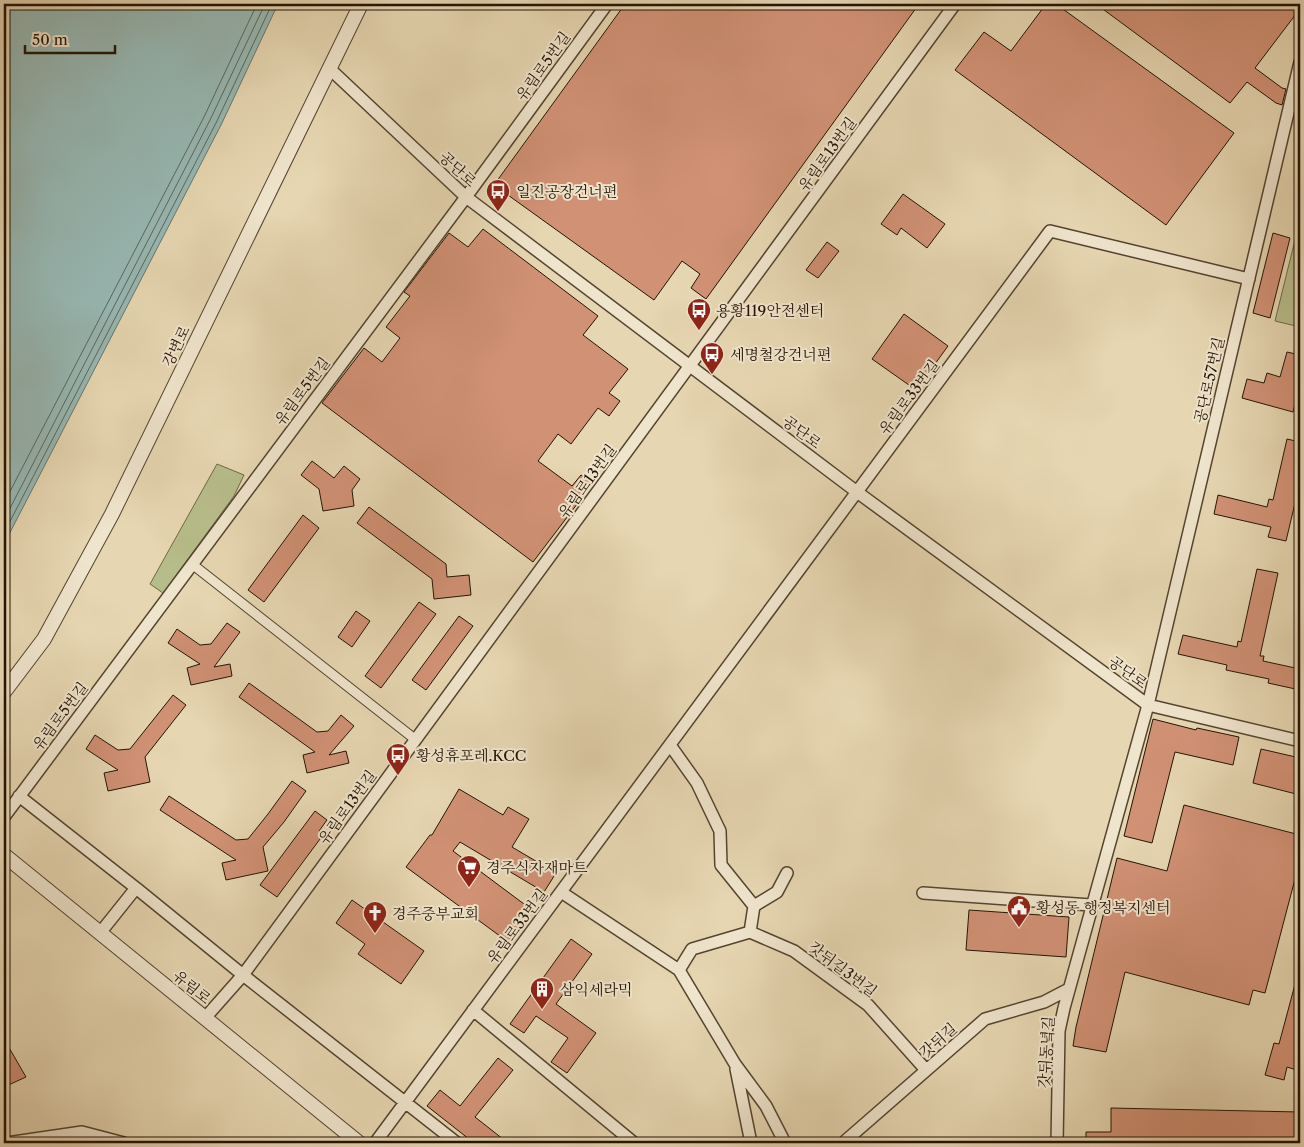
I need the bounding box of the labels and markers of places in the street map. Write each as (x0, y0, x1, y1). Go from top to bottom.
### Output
bus stop icon: 일진공장건너편 (485, 178, 511, 212)
place label: 일진공장건너편 (516, 182, 617, 201)
bus stop icon: 용황119안전센터 (686, 297, 712, 331)
place label: 용황119안전센터 (716, 301, 824, 320)
bus stop icon: 세명철강건너편 (699, 341, 725, 375)
place label: 세명철강건너편 (730, 345, 831, 364)
bus stop icon: 황성휴포레.KCC (385, 742, 411, 776)
place label: 황성휴포레.KCC (416, 746, 526, 765)
supermarket icon: 경주식자재마트 (456, 854, 482, 888)
place label: 경주식자재마트 (486, 858, 588, 877)
public building icon: 황성동 행정복지센터 (1006, 894, 1032, 928)
place label: 황성동 행정복지센터 (1036, 898, 1170, 917)
church icon: 경주중부교회 (362, 900, 388, 934)
place label: 경주중부교회 (392, 904, 479, 923)
building icon: 삼익세라믹 (529, 976, 555, 1010)
place label: 삼익세라믹 (560, 980, 632, 999)

